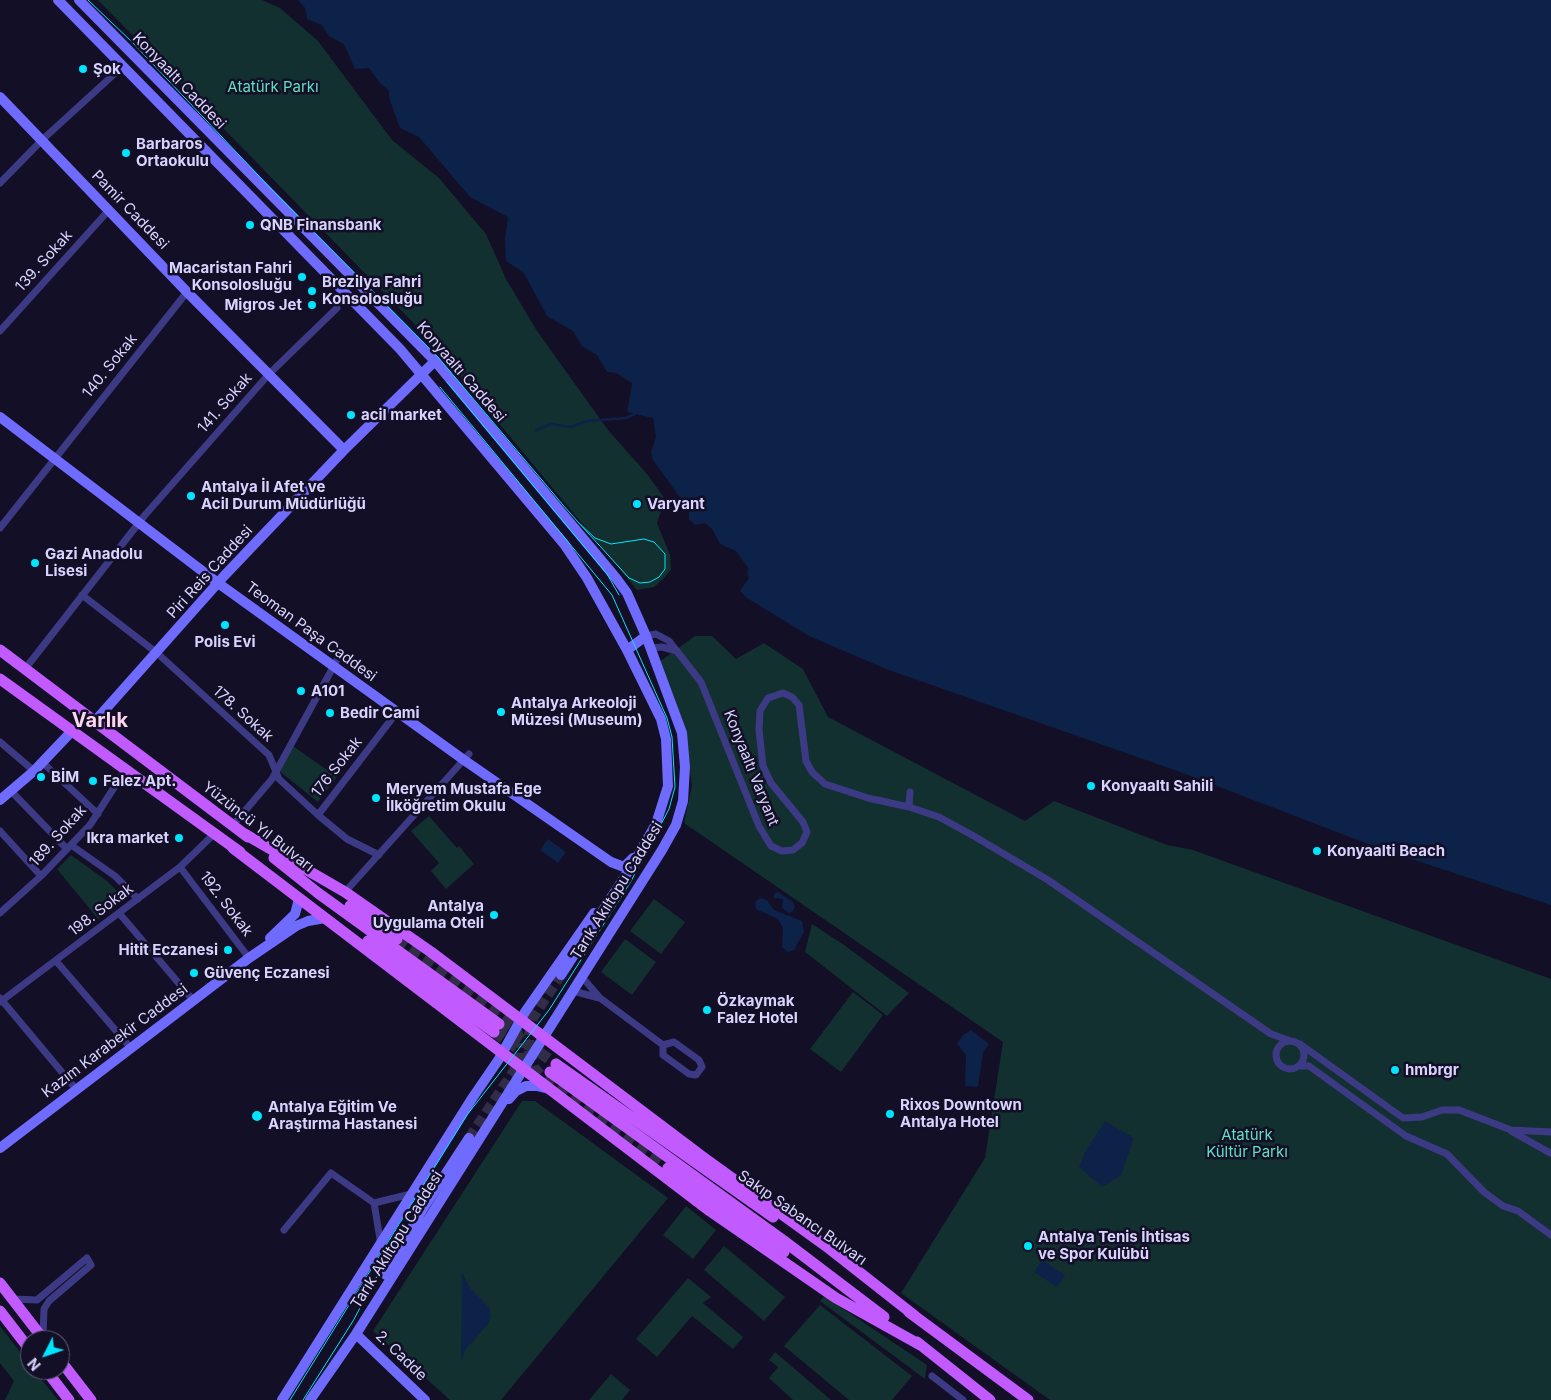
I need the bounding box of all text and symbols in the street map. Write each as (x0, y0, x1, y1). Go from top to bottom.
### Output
street label: Konyaaltı Caddesi (128, 29, 230, 133)
place label: Şok (93, 60, 121, 78)
marker: Şok (77, 63, 89, 75)
park label: Atatürk Parkı (227, 78, 319, 96)
place label: Barbaros Ortaokulu (136, 135, 209, 170)
marker: Barbaros Ortaokulu (120, 147, 132, 159)
street label: Pamir Caddesi (88, 167, 172, 253)
place label: QNB Finansbank (260, 216, 382, 234)
marker: QNB Finansbank (244, 219, 256, 231)
street label: 139. Sokak (12, 227, 76, 295)
place label: Macaristan Fahri Konsolosluğu (169, 259, 292, 294)
marker: Macaristan Fahri Konsolosluğu (296, 271, 308, 283)
place label: Brezilya Fahri Konsolosluğu (322, 273, 422, 308)
marker: Brezilya Fahri Konsolosluğu (306, 285, 318, 297)
place label: Migros Jet (224, 296, 302, 314)
marker: Migros Jet (306, 299, 318, 311)
street label: Konyaaltı Caddesi (413, 318, 509, 426)
street label: 140. Sokak (79, 330, 141, 402)
street label: 141. Sokak (194, 369, 256, 437)
place label: acil market (361, 406, 442, 424)
marker: acil market (345, 409, 357, 421)
place label: Antalya İl Afet ve Acil Durum Müdürlüğü (201, 478, 366, 513)
marker: Antalya İl Afet ve Acil Durum Müdürlüğü (185, 490, 197, 502)
place label: Varyant (647, 495, 705, 513)
marker: Varyant (631, 498, 643, 510)
street label: Piri Reis Caddesi (164, 522, 256, 622)
place label: Gazi Anadolu Lisesi (45, 545, 142, 580)
marker: Gazi Anadolu Lisesi (29, 557, 41, 569)
street label: Teoman Paşa Caddesi (242, 578, 380, 686)
marker: Polis Evi (219, 619, 231, 631)
place label: Polis Evi (194, 633, 256, 651)
street label: 178. Sokak (209, 682, 277, 746)
place label: A101 (311, 682, 345, 700)
marker: A101 (295, 685, 307, 697)
place label: Antalya Arkeoloji Müzesi (Museum) (511, 694, 643, 729)
place label: Bedir Cami (340, 704, 420, 722)
marker: Antalya Arkeoloji Müzesi (Museum) (495, 706, 507, 718)
marker: Bedir Cami (324, 707, 336, 719)
street label: Konyaaltı Varyant (720, 707, 782, 829)
district label: Varlık (72, 709, 128, 733)
street label: 176 Sokak (308, 733, 366, 801)
place label: BİM (51, 768, 79, 786)
marker: BİM (35, 771, 47, 783)
place label: Falez Apt. (103, 772, 176, 790)
marker: Falez Apt. (87, 775, 99, 787)
place label: Konyaaltı Sahili (1101, 777, 1213, 795)
street label: Yüzüncü Yıl Bulvarı (199, 778, 317, 876)
place label: Meryem Mustafa Ege İlköğretim Okulu (386, 780, 542, 815)
marker: Konyaaltı Sahili (1085, 780, 1097, 792)
marker: Meryem Mustafa Ege İlköğretim Okulu (370, 792, 382, 804)
street label: 189. Sokak (26, 802, 90, 870)
street label: Tarık Akıltopu Caddesi (567, 819, 667, 963)
place label: Ikra market (86, 829, 169, 847)
marker: Ikra market (173, 832, 185, 844)
place label: Konyaalti Beach (1327, 842, 1445, 860)
marker: Konyaalti Beach (1311, 845, 1323, 857)
street label: 192. Sokak (196, 868, 256, 940)
street label: 198. Sokak (65, 880, 137, 940)
place label: Antalya Uygulama Oteli (373, 897, 484, 932)
marker: Antalya Uygulama Oteli (488, 909, 500, 921)
place label: Hitit Eczanesi (118, 941, 218, 959)
marker: Hitit Eczanesi (222, 944, 234, 956)
place label: Güvenç Eczanesi (204, 964, 330, 982)
marker: Güvenç Eczanesi (188, 967, 200, 979)
street label: Kazım Karabekir Caddesi (38, 980, 192, 1102)
place label: Özkaymak Falez Hotel (717, 992, 798, 1027)
marker: Özkaymak Falez Hotel (701, 1004, 713, 1016)
place label: hmbrgr (1405, 1061, 1459, 1079)
marker: hmbrgr (1389, 1064, 1401, 1076)
place label: Rixos Downtown Antalya Hotel (900, 1096, 1022, 1131)
place label: Antalya Eğitim Ve Araştırma Hastanesi (268, 1098, 417, 1133)
marker: Rixos Downtown Antalya Hotel (884, 1108, 896, 1120)
marker: Antalya Eğitim Ve Araştırma Hastanesi (250, 1109, 264, 1123)
park label: Atatürk Kültür Parkı (1206, 1126, 1288, 1161)
street label: Sakıp Sabancı Bulvarı (734, 1167, 870, 1269)
street label: Tarık Akıltopu Caddesi (347, 1168, 447, 1312)
place label: Antalya Tenis İhtisas ve Spor Kulübü (1038, 1228, 1190, 1263)
marker: Antalya Tenis İhtisas ve Spor Kulübü (1022, 1240, 1034, 1252)
street label: 2. Cadde (372, 1327, 430, 1385)
north arrow (20, 1330, 70, 1380)
text: N (24, 1355, 44, 1374)

